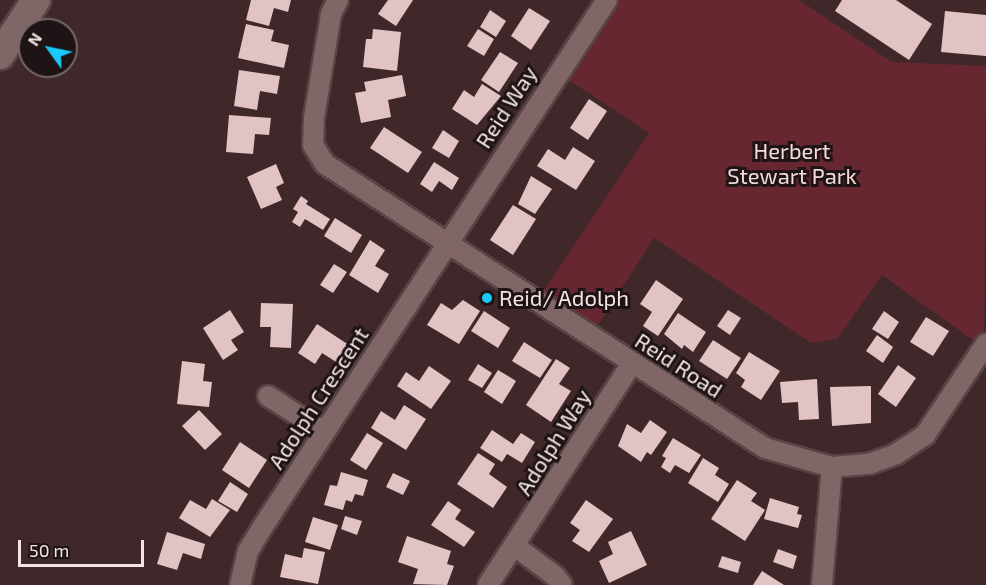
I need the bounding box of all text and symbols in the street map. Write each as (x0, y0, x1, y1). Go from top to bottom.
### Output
north arrow (18, 18, 78, 78)
text: N (23, 29, 45, 49)
street label: Reid Way (470, 61, 542, 153)
park label: Herbert Stewart Park (727, 137, 857, 188)
place label: Reid/ Adolph (499, 285, 630, 311)
marker: Reid/ Adolph (480, 291, 494, 305)
street label: Adolph Crescent (262, 322, 374, 474)
street label: Reid Road (630, 327, 728, 403)
street label: Adolph Way (510, 384, 596, 500)
scale bar (21, 528, 147, 566)
text: 50 m (29, 539, 69, 561)

